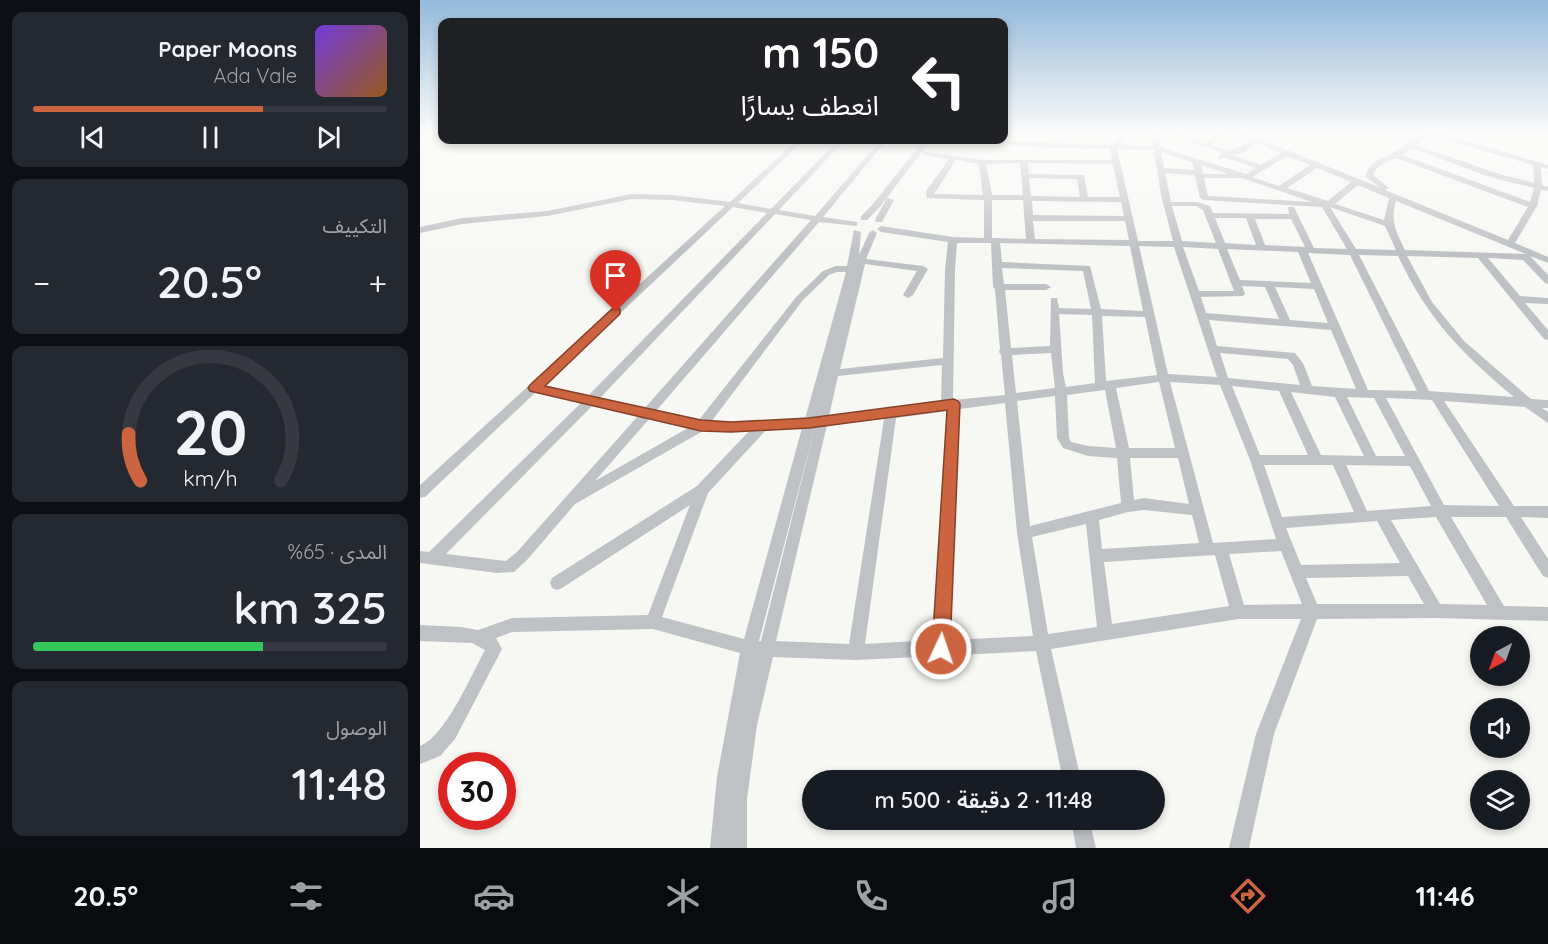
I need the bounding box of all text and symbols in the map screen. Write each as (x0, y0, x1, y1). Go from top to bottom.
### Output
text: 150 m (762, 26, 879, 79)
text: Paper Moons (158, 35, 297, 63)
icon: left (900, 42, 978, 120)
text: Ada Vale (214, 63, 297, 88)
text: انعطف يسارًا (741, 88, 879, 122)
icon: previous (76, 121, 109, 154)
icon: pause (194, 121, 227, 154)
icon: next (312, 121, 345, 154)
text: التكييف (323, 213, 387, 238)
pin (590, 250, 641, 312)
text: 20.5° (157, 253, 262, 309)
icon: arrive (599, 259, 632, 292)
text: − (33, 262, 50, 303)
text: + (368, 262, 387, 303)
text: 20 (173, 393, 247, 471)
text: km/h (183, 465, 237, 491)
text: المدى · 65% (288, 539, 387, 564)
text: 325 km (233, 579, 387, 635)
position arrow (909, 617, 973, 681)
north arrow (1470, 626, 1530, 686)
map controls (1470, 626, 1530, 830)
button: sound (1470, 698, 1530, 758)
text: الوصول (326, 715, 387, 740)
speed limit sign: 30 (438, 752, 516, 830)
text: 11:48 (291, 755, 387, 811)
button: layers (1470, 770, 1530, 830)
text: 11:48 · 2 دقيقة · 500 m (874, 786, 1093, 814)
icon: filters (285, 875, 327, 917)
icon: car (473, 875, 515, 917)
icon: climate (662, 875, 704, 917)
icon: phone (850, 875, 892, 917)
icon: music (1039, 875, 1081, 917)
icon: directions (1227, 875, 1269, 917)
text: 20.5° (73, 879, 138, 913)
text: 11:46 (1416, 879, 1475, 913)

